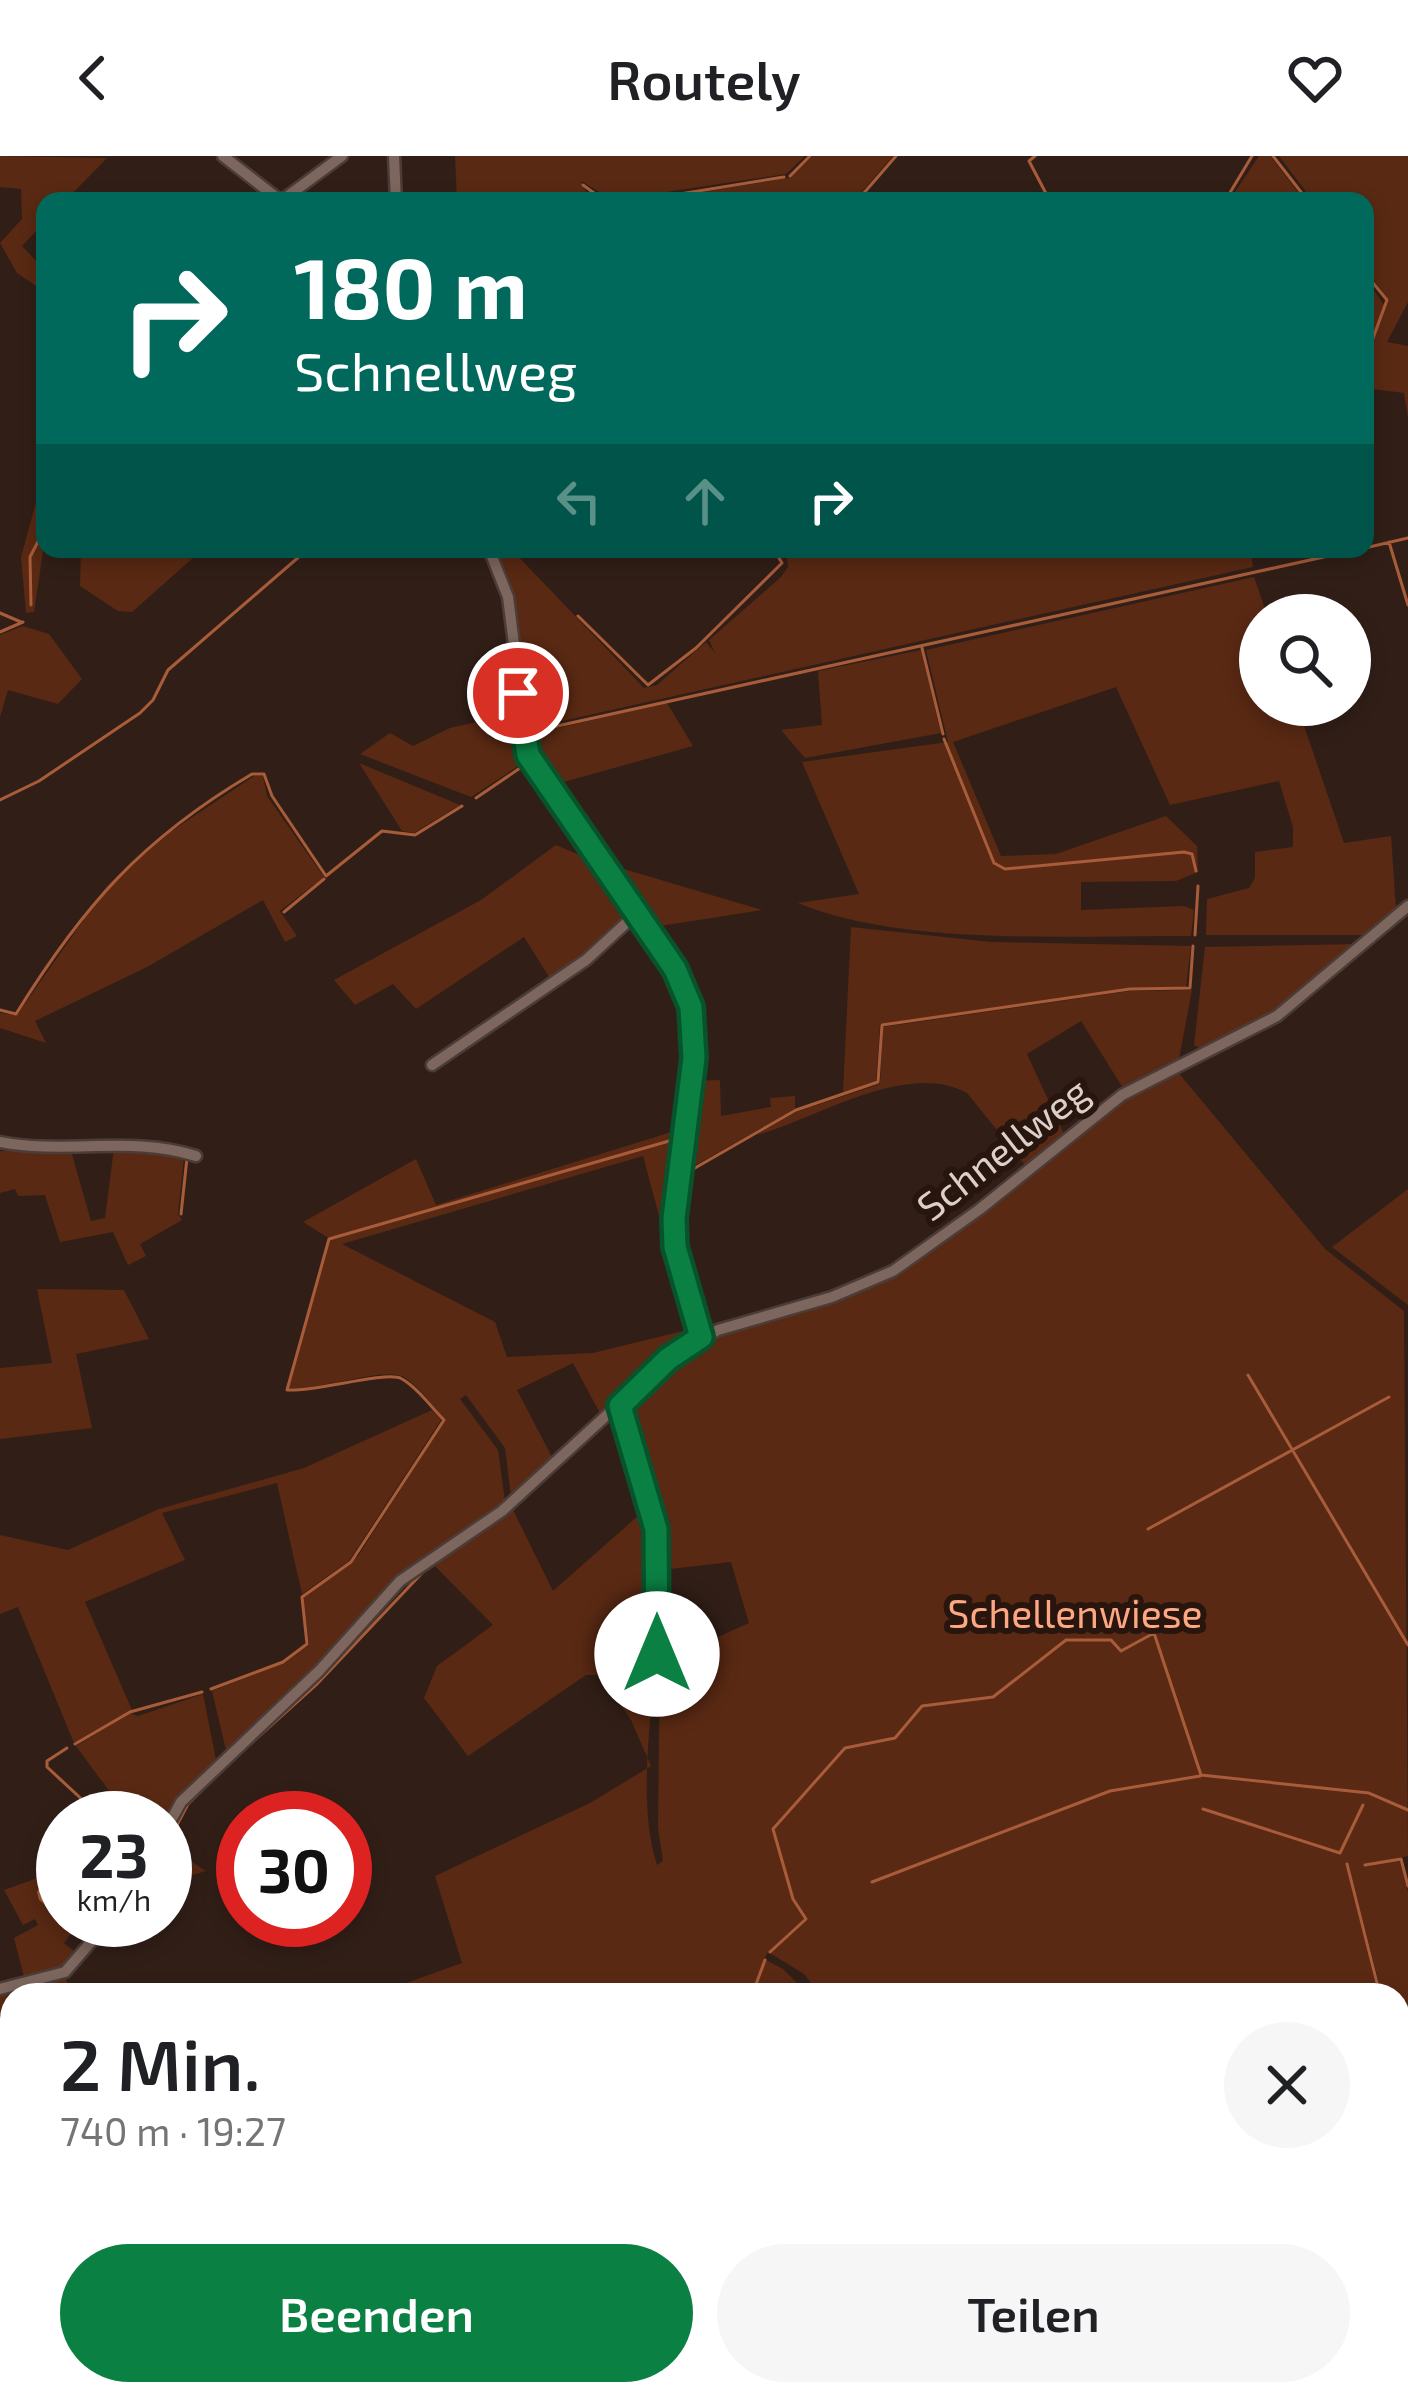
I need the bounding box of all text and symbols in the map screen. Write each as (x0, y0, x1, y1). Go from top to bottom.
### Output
icon: back (60, 45, 126, 111)
icon: heart (1282, 45, 1348, 111)
text: Routely (607, 46, 801, 111)
text: 180 m (294, 235, 528, 336)
icon: right (96, 240, 252, 396)
text: Schnellweg (294, 337, 577, 402)
icon: left (546, 468, 612, 534)
icon: ahead (672, 468, 738, 534)
icon: right (798, 468, 864, 534)
map controls (1239, 594, 1371, 726)
button: search (1239, 594, 1371, 726)
pin (467, 642, 569, 744)
icon: arrive (485, 660, 551, 726)
street label: Schnellweg (907, 1066, 1097, 1229)
park label: Schellenwiese (948, 1589, 1202, 1636)
position arrow (594, 1591, 720, 1717)
speed limit sign: 30 (216, 1791, 372, 1947)
text: 23 (80, 1818, 148, 1890)
text: km/h (77, 1881, 151, 1917)
text: 2 Min. (60, 2019, 261, 2105)
button: close (1224, 2022, 1350, 2148)
text: 740 m · 19:27 (60, 2107, 286, 2154)
button: Beenden (60, 2244, 693, 2382)
button: Teilen (717, 2244, 1350, 2382)

